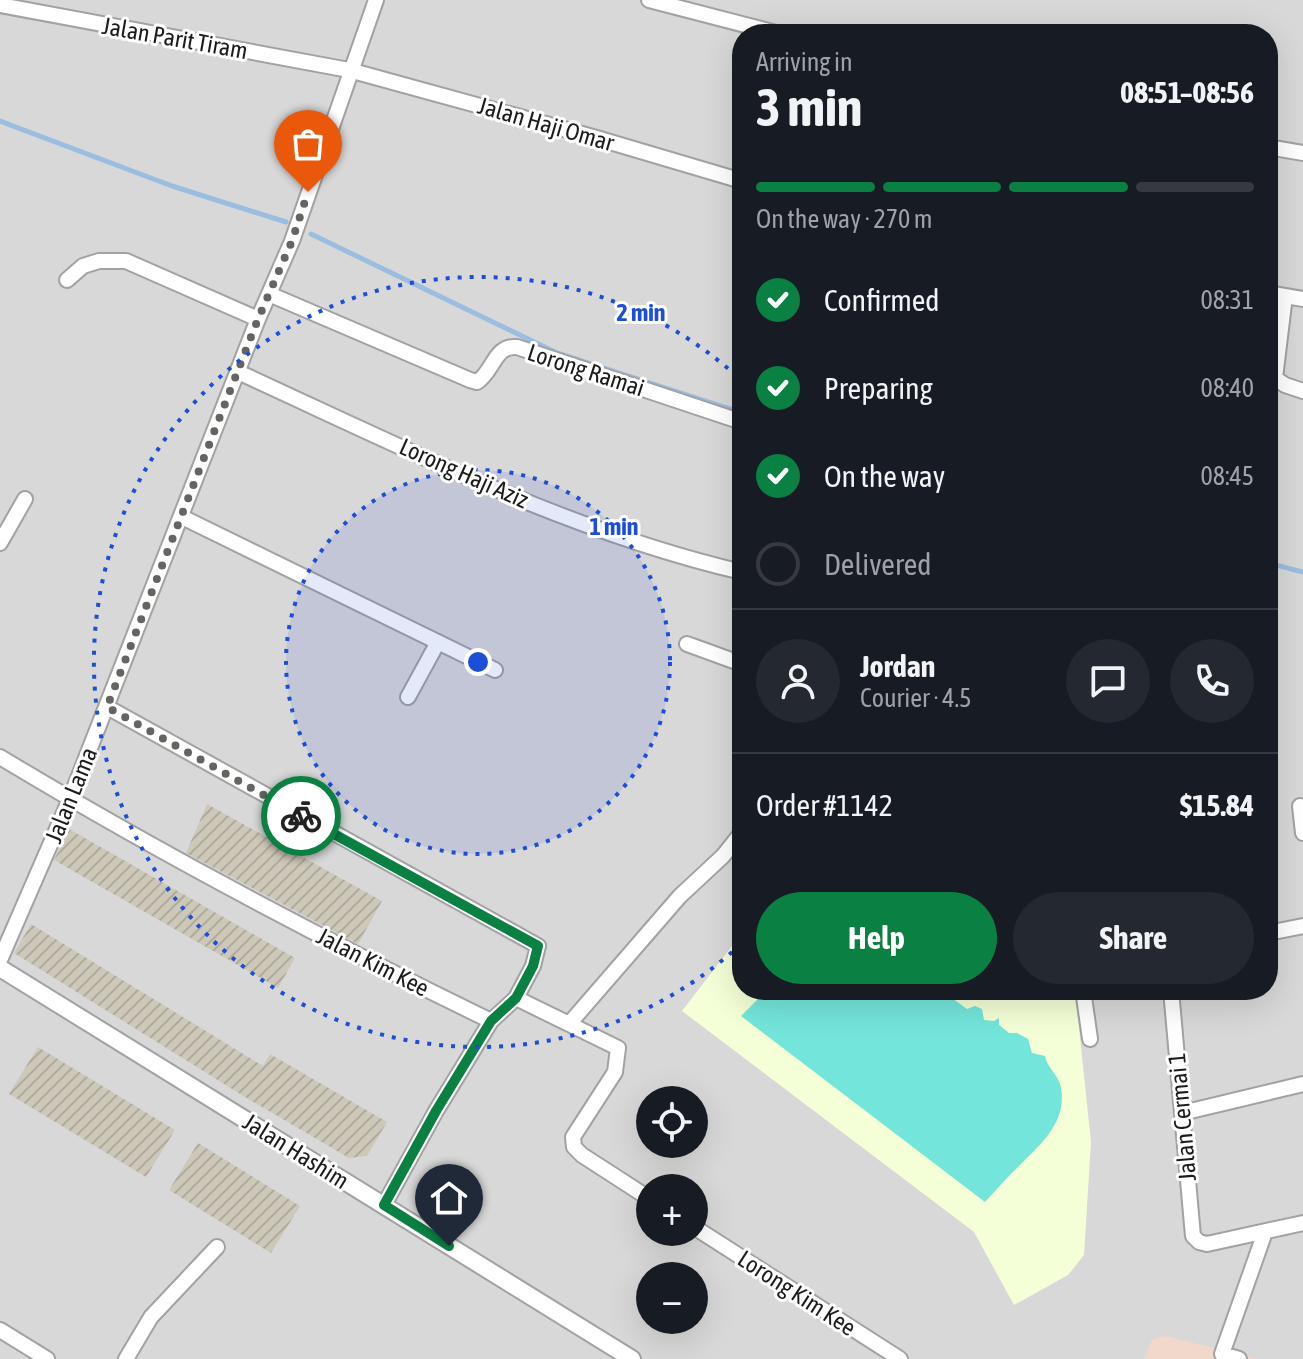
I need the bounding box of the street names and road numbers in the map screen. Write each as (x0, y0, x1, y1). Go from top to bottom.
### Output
street label: Jalan Parit Tiram (100, 12, 250, 64)
street label: Jalan Haji Omar (475, 92, 618, 157)
street label: Lorong Ramai (524, 338, 648, 402)
street label: Lorong Haji Aziz (395, 433, 533, 514)
street label: Jalan Lama (40, 743, 102, 847)
street label: Jalan Kim Kee (312, 922, 434, 1002)
street label: Jalan Cermai 1 (1163, 1052, 1201, 1182)
street label: Jalan Hashim (238, 1108, 354, 1194)
street label: Lorong Kim Kee (733, 1245, 861, 1341)

